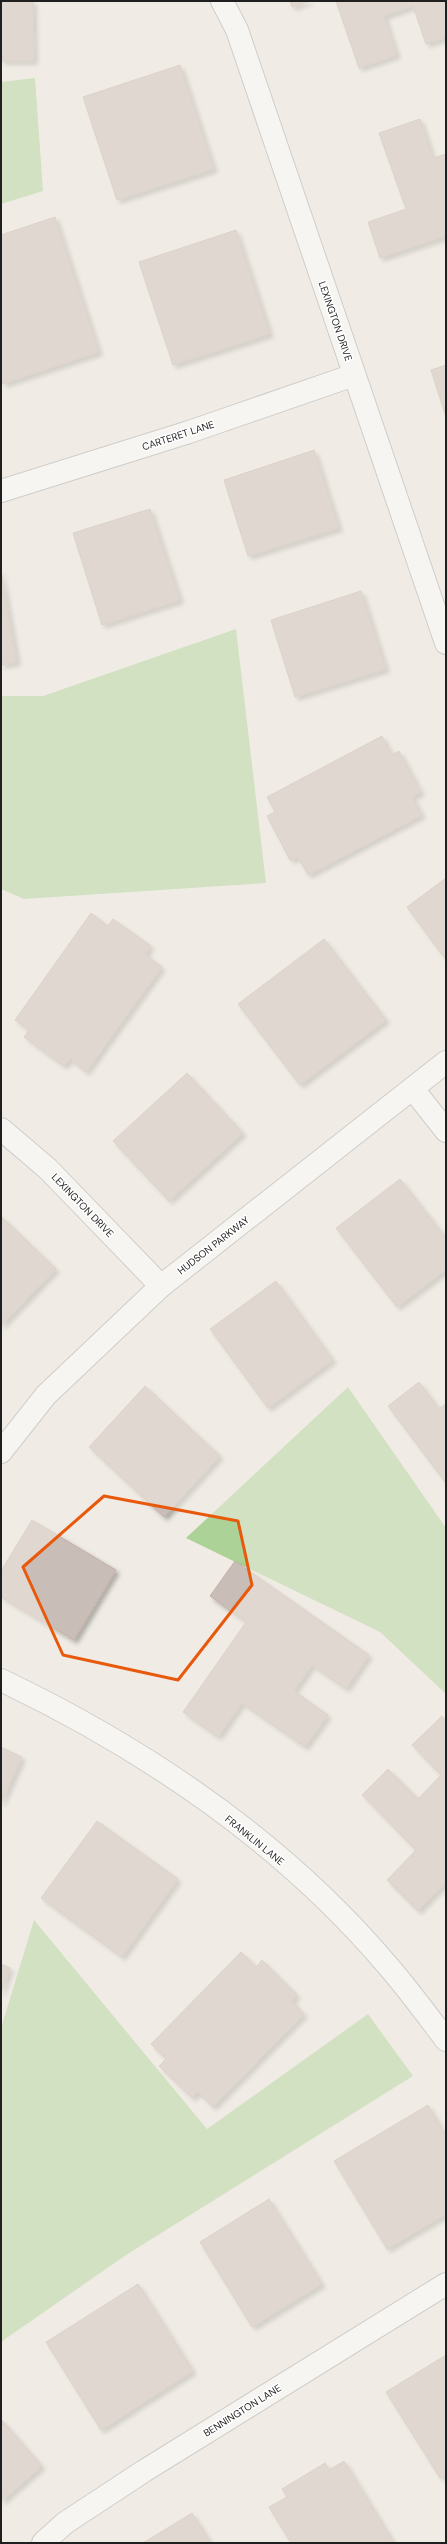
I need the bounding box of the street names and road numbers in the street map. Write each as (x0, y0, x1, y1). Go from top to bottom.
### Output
street label: LEXINGTON DRIVE (316, 279, 355, 363)
street label: CARTERET LANE (140, 418, 216, 453)
street label: LEXINGTON DRIVE (49, 1171, 117, 1240)
street label: HUDSON PARKWAY (175, 1213, 252, 1277)
street label: FRANKLIN LANE (222, 1813, 287, 1868)
street label: BENNINGTON LANE (201, 2381, 284, 2440)

